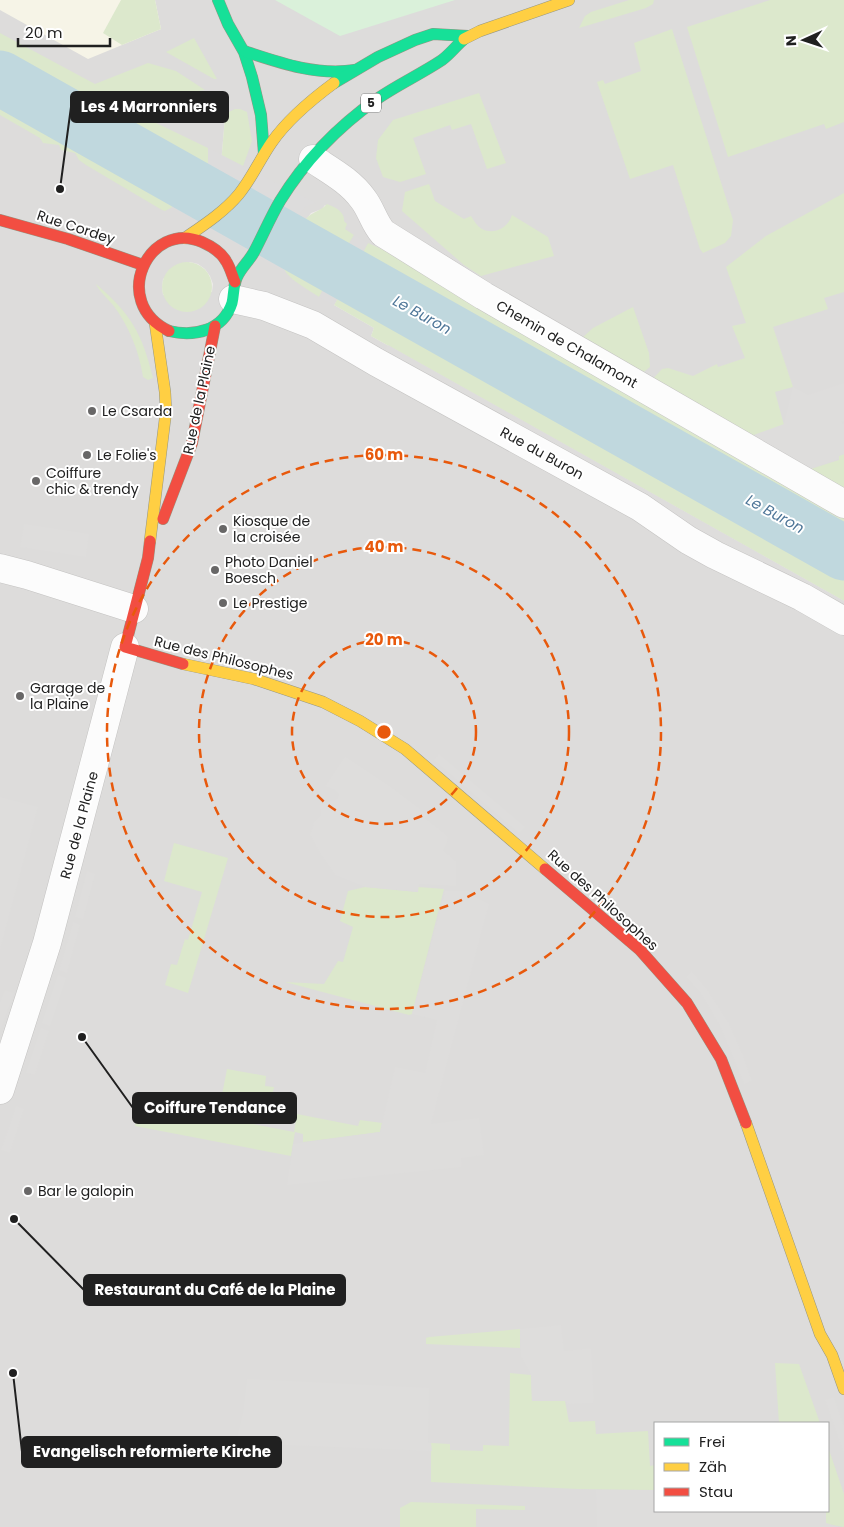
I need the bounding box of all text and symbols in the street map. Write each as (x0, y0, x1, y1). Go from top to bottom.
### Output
scale bar (18, 15, 110, 47)
north arrow (779, 15, 829, 65)
text: 20 m (25, 22, 63, 43)
text: N (781, 35, 801, 46)
callout: Les 4 Marronniers (71, 92, 228, 122)
road number: 5 (361, 94, 381, 112)
text: Les 4 Marronniers (81, 96, 217, 117)
street label: Rue Cordey (34, 205, 118, 249)
water label: Le Buron (389, 290, 455, 339)
street label: Chemin de Chalamont (493, 295, 641, 393)
street label: Rue de la Plaine (178, 344, 220, 456)
place label: Le Csarda (102, 401, 172, 421)
marker: Le Csarda (86, 405, 98, 417)
street label: Rue du Buron (497, 422, 587, 484)
text: 60 m (365, 444, 403, 465)
place label: Le Folie's (97, 445, 157, 465)
marker: Le Folie's (81, 449, 93, 461)
place label: Coiffure chic & trendy (46, 463, 139, 499)
marker: Coiffure chic & trendy (30, 475, 42, 487)
water label: Le Buron (742, 489, 808, 538)
place label: Kiosque de la croisée (233, 511, 310, 547)
marker: Kiosque de la croisée (217, 523, 229, 535)
text: 40 m (364, 536, 404, 557)
place label: Photo Daniel Boesch (225, 552, 313, 588)
marker: Photo Daniel Boesch (209, 564, 221, 576)
place label: Le Prestige (233, 593, 308, 613)
marker: Le Prestige (217, 597, 229, 609)
text: 20 m (365, 629, 403, 650)
street label: Rue des Philosophes (152, 631, 296, 685)
place label: Garage de la Plaine (30, 678, 105, 714)
marker: Garage de la Plaine (14, 690, 26, 702)
centre of rings (375, 723, 393, 741)
street label: Rue de la Plaine (55, 769, 103, 881)
street label: Rue des Philosophes (543, 845, 663, 955)
callout: Coiffure Tendance (133, 1093, 296, 1123)
text: Coiffure Tendance (144, 1097, 286, 1118)
place label: Bar le galopin (38, 1181, 134, 1201)
marker: Bar le galopin (22, 1185, 34, 1197)
callout: Restaurant du Café de la Plaine (84, 1275, 345, 1305)
text: Restaurant du Café de la Plaine (95, 1279, 335, 1300)
legend (654, 1422, 829, 1512)
text: Frei (699, 1431, 725, 1452)
callout: Evangelisch reformierte Kirche (22, 1437, 281, 1467)
text: Evangelisch reformierte Kirche (33, 1441, 271, 1462)
text: Zäh (699, 1456, 727, 1477)
text: Stau (699, 1481, 733, 1502)

